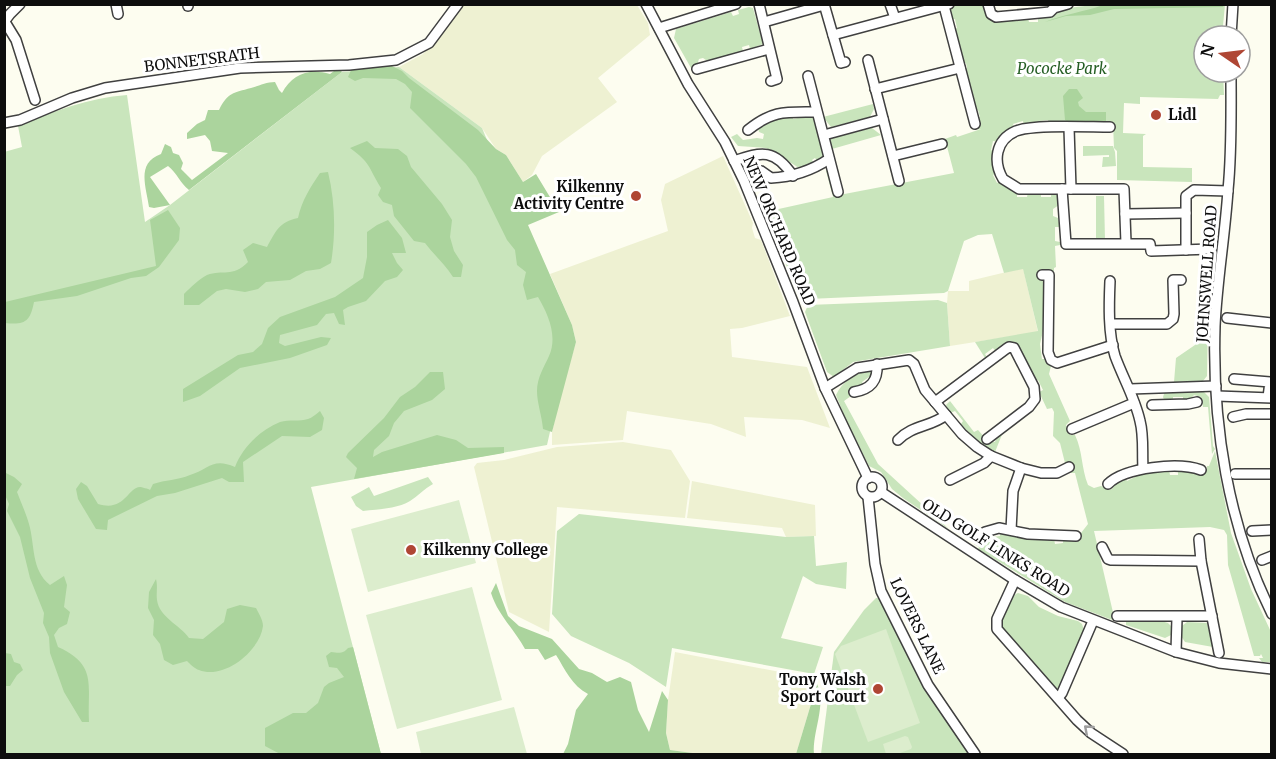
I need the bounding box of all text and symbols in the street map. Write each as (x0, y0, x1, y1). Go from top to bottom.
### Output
north arrow (1192, 24, 1252, 84)
text: N (1196, 41, 1219, 59)
street label: BONNETSRATH (143, 43, 261, 76)
park label: Pococke Park (1017, 59, 1108, 78)
place label: Lidl (1168, 105, 1197, 124)
marker: Lidl (1149, 108, 1163, 122)
street label: NEW ORCHARD ROAD (739, 153, 820, 309)
place label: Kilkenny Activity Centre (513, 177, 624, 213)
marker: Kilkenny Activity Centre (629, 189, 643, 203)
street label: JOHNSWELL ROAD (1192, 205, 1221, 344)
street label: OLD GOLF LINKS ROAD (919, 494, 1074, 601)
place label: Kilkenny College (423, 540, 548, 559)
marker: Kilkenny College (404, 543, 418, 557)
street label: LOVERS LANE (886, 575, 949, 677)
place label: Tony Walsh Sport Court (779, 670, 866, 706)
marker: Tony Walsh Sport Court (871, 682, 885, 696)
one-way arrow (1084, 725, 1095, 736)

